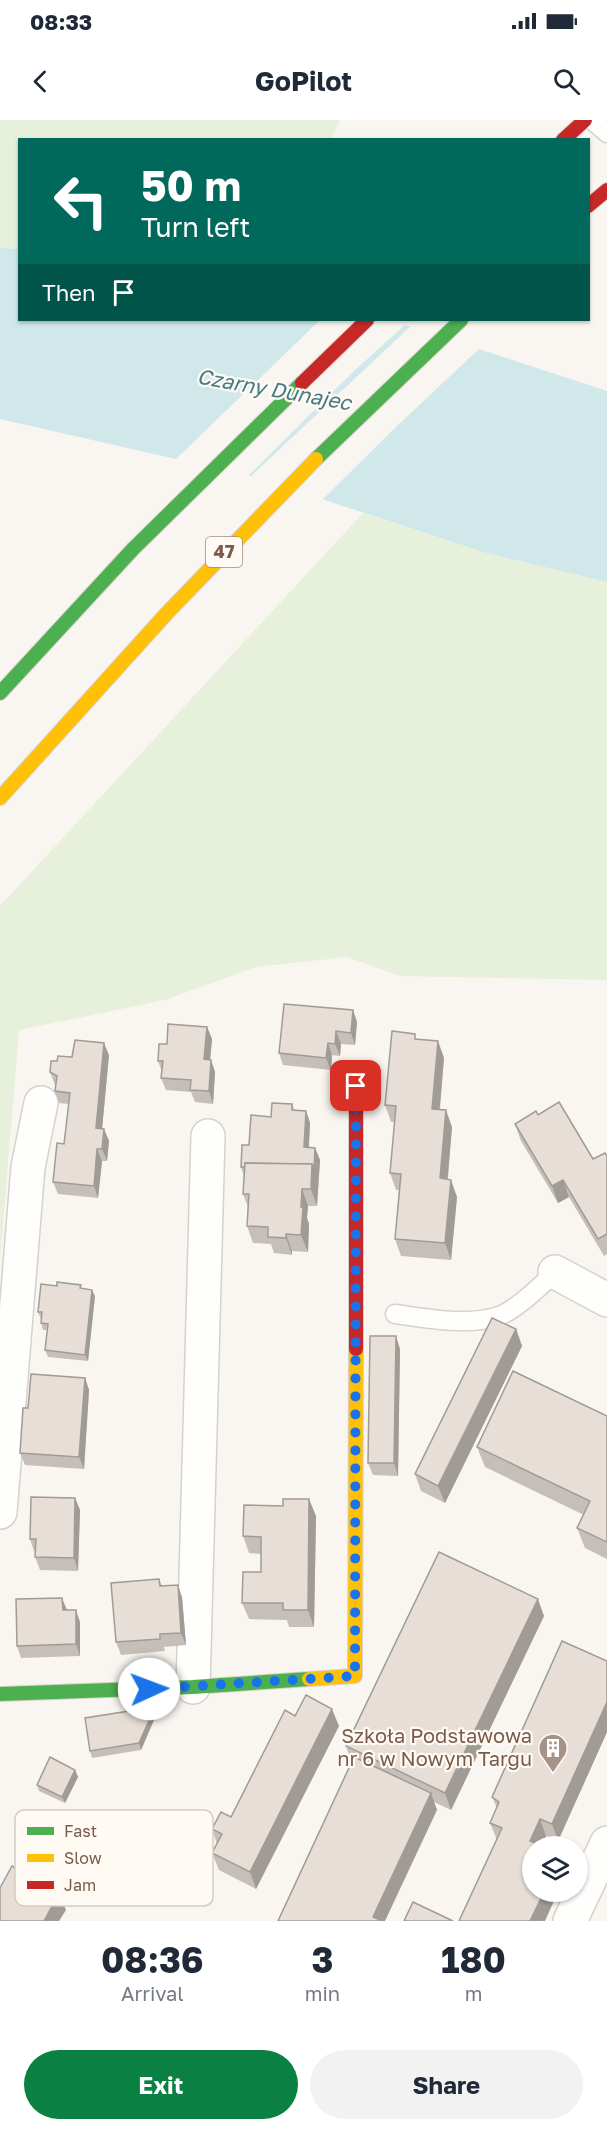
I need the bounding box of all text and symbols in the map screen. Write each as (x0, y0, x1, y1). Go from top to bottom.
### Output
text: 08:33 (30, 8, 92, 35)
icon: back (24, 65, 57, 98)
text: GoPilot (255, 65, 352, 97)
icon: search (550, 65, 583, 98)
text: 50 m (141, 160, 241, 210)
icon: left (42, 162, 120, 240)
text: Turn left (141, 211, 250, 243)
icon: arrive (107, 276, 140, 309)
text: Then (42, 279, 95, 306)
water label: Czarny Dunajec (195, 363, 355, 416)
road number: 47 (206, 537, 242, 567)
pin (330, 1060, 381, 1111)
icon: arrive (339, 1069, 372, 1102)
position arrow (117, 1657, 181, 1721)
place label: Szkoła Podstawowa nr 6 w Nowym Targu (337, 1723, 532, 1770)
building icon: Szkoła Podstawowa nr 6 w Nowym Targu (537, 1732, 569, 1774)
legend (15, 1810, 213, 1906)
text: Fast (64, 1821, 97, 1841)
map controls (522, 1836, 588, 1902)
button: layers (522, 1836, 588, 1902)
text: Slow (64, 1848, 102, 1868)
text: Jam (64, 1875, 96, 1895)
text: 08:36 (101, 1938, 204, 1981)
text: 3 (311, 1938, 333, 1981)
text: 180 (441, 1938, 506, 1981)
text: Arrival (121, 1981, 184, 2005)
text: min (305, 1981, 340, 2005)
text: m (465, 1981, 482, 2005)
button: Exit (24, 2050, 298, 2119)
button: Share (310, 2050, 583, 2119)

